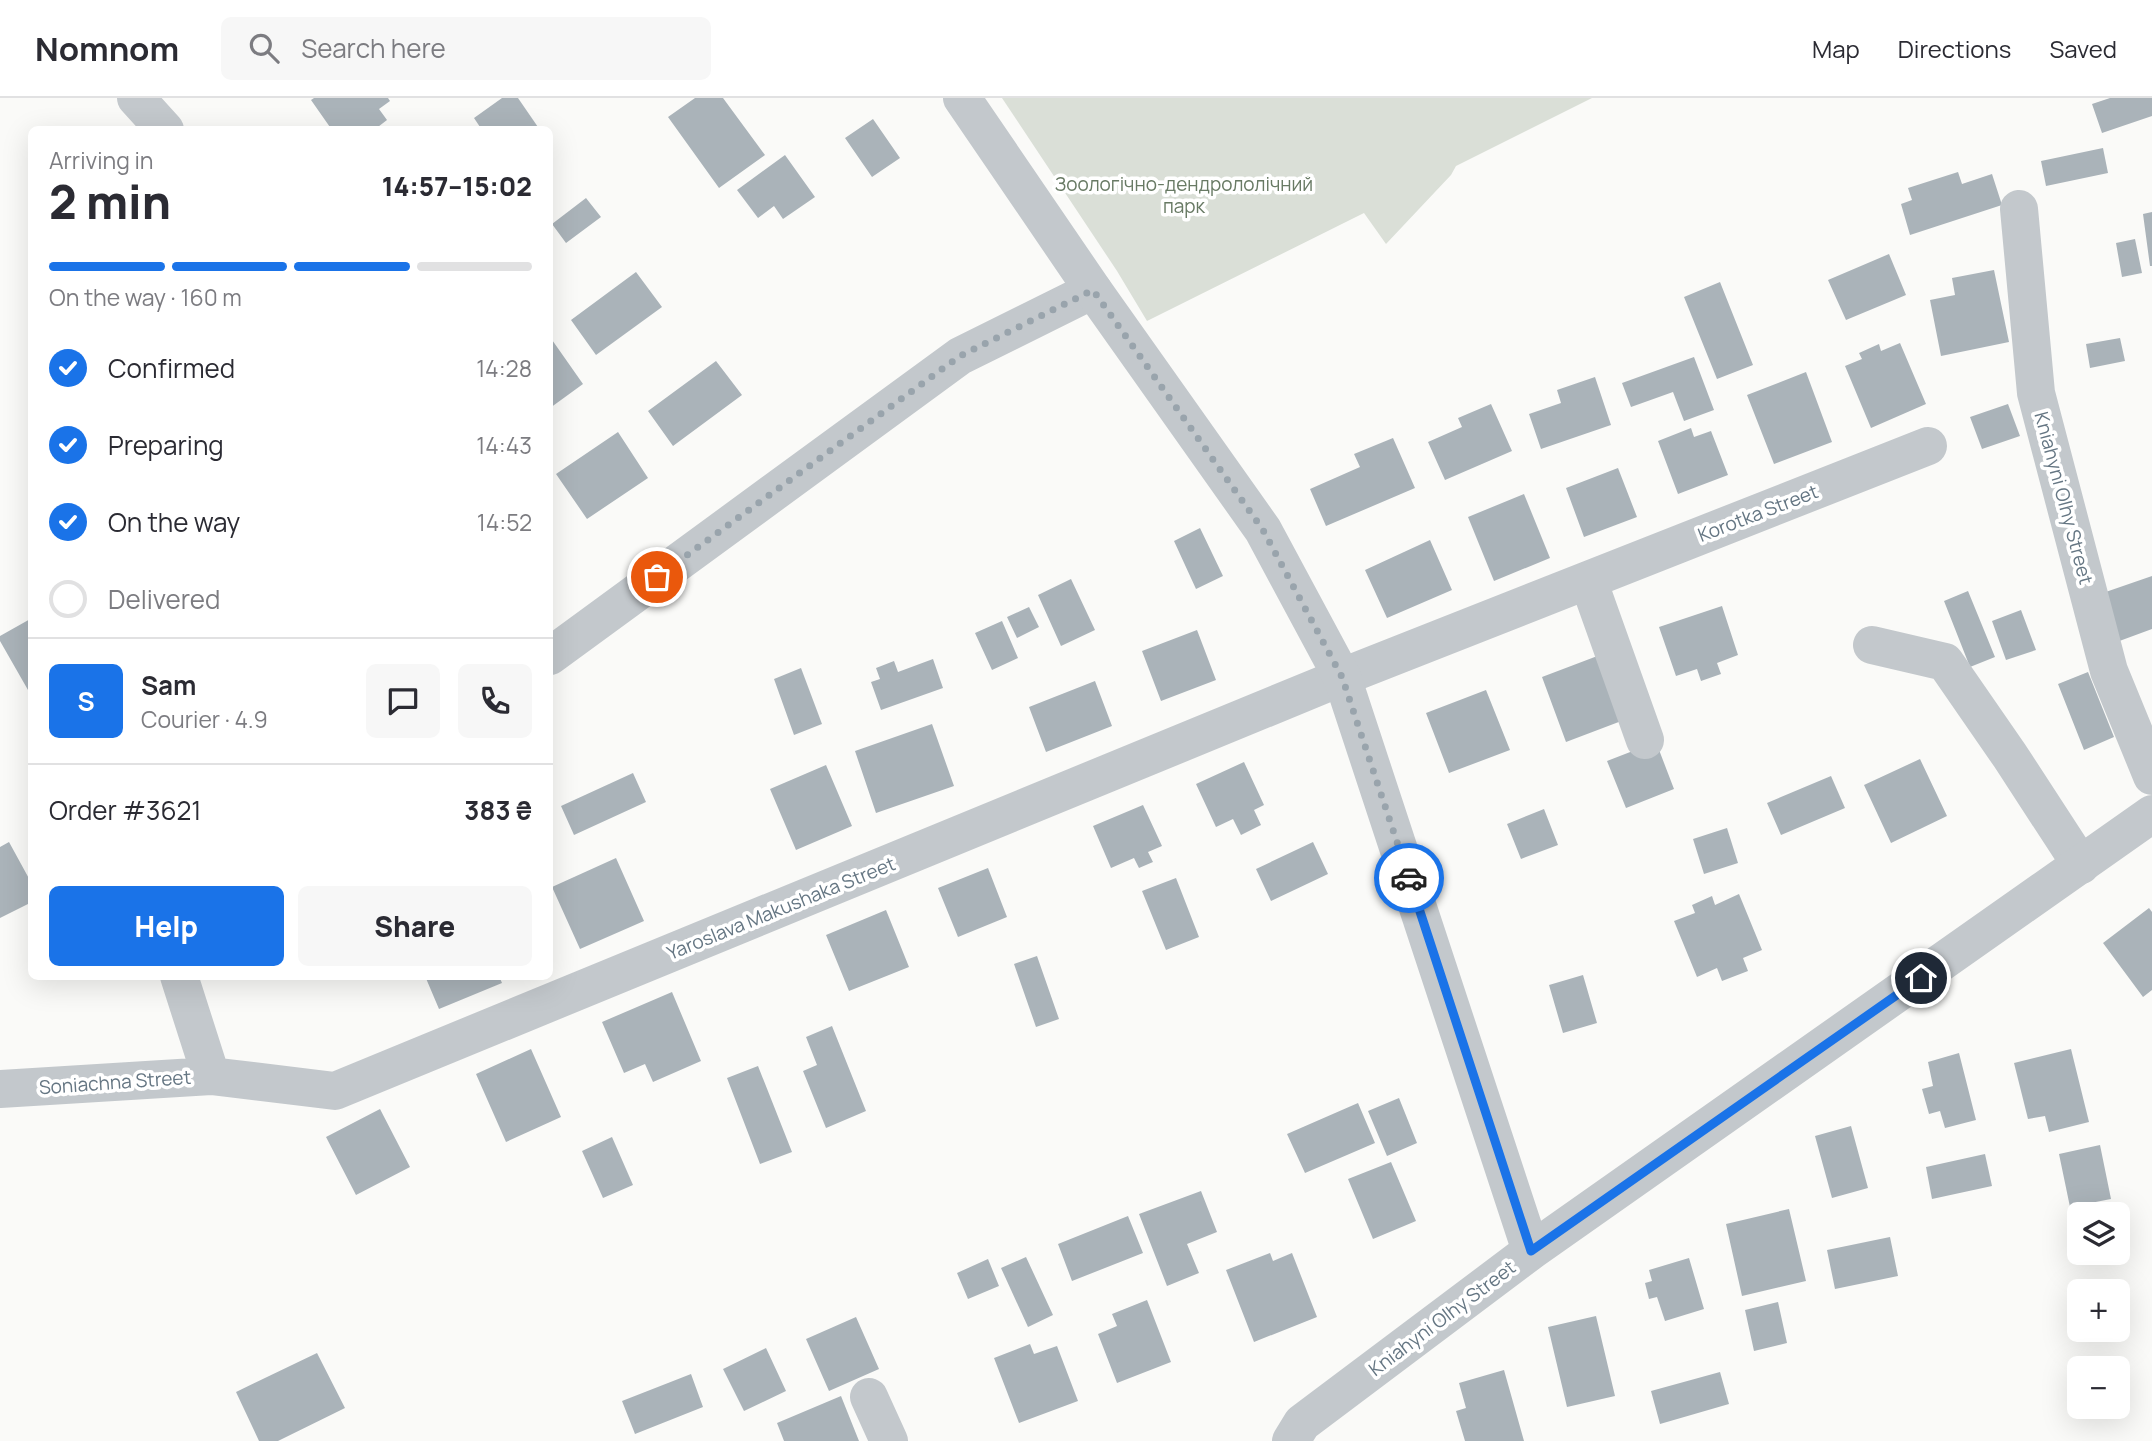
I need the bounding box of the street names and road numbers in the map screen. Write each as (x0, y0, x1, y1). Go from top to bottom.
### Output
street label: Kniahyni Olhy Street (2028, 409, 2100, 587)
street label: Korotka Street (1694, 478, 1822, 548)
street label: Yaroslava Makushaka Street (663, 850, 899, 966)
street label: Soniachna Street (38, 1064, 192, 1100)
street label: Kniahyni Olhy Street (1363, 1254, 1521, 1382)

